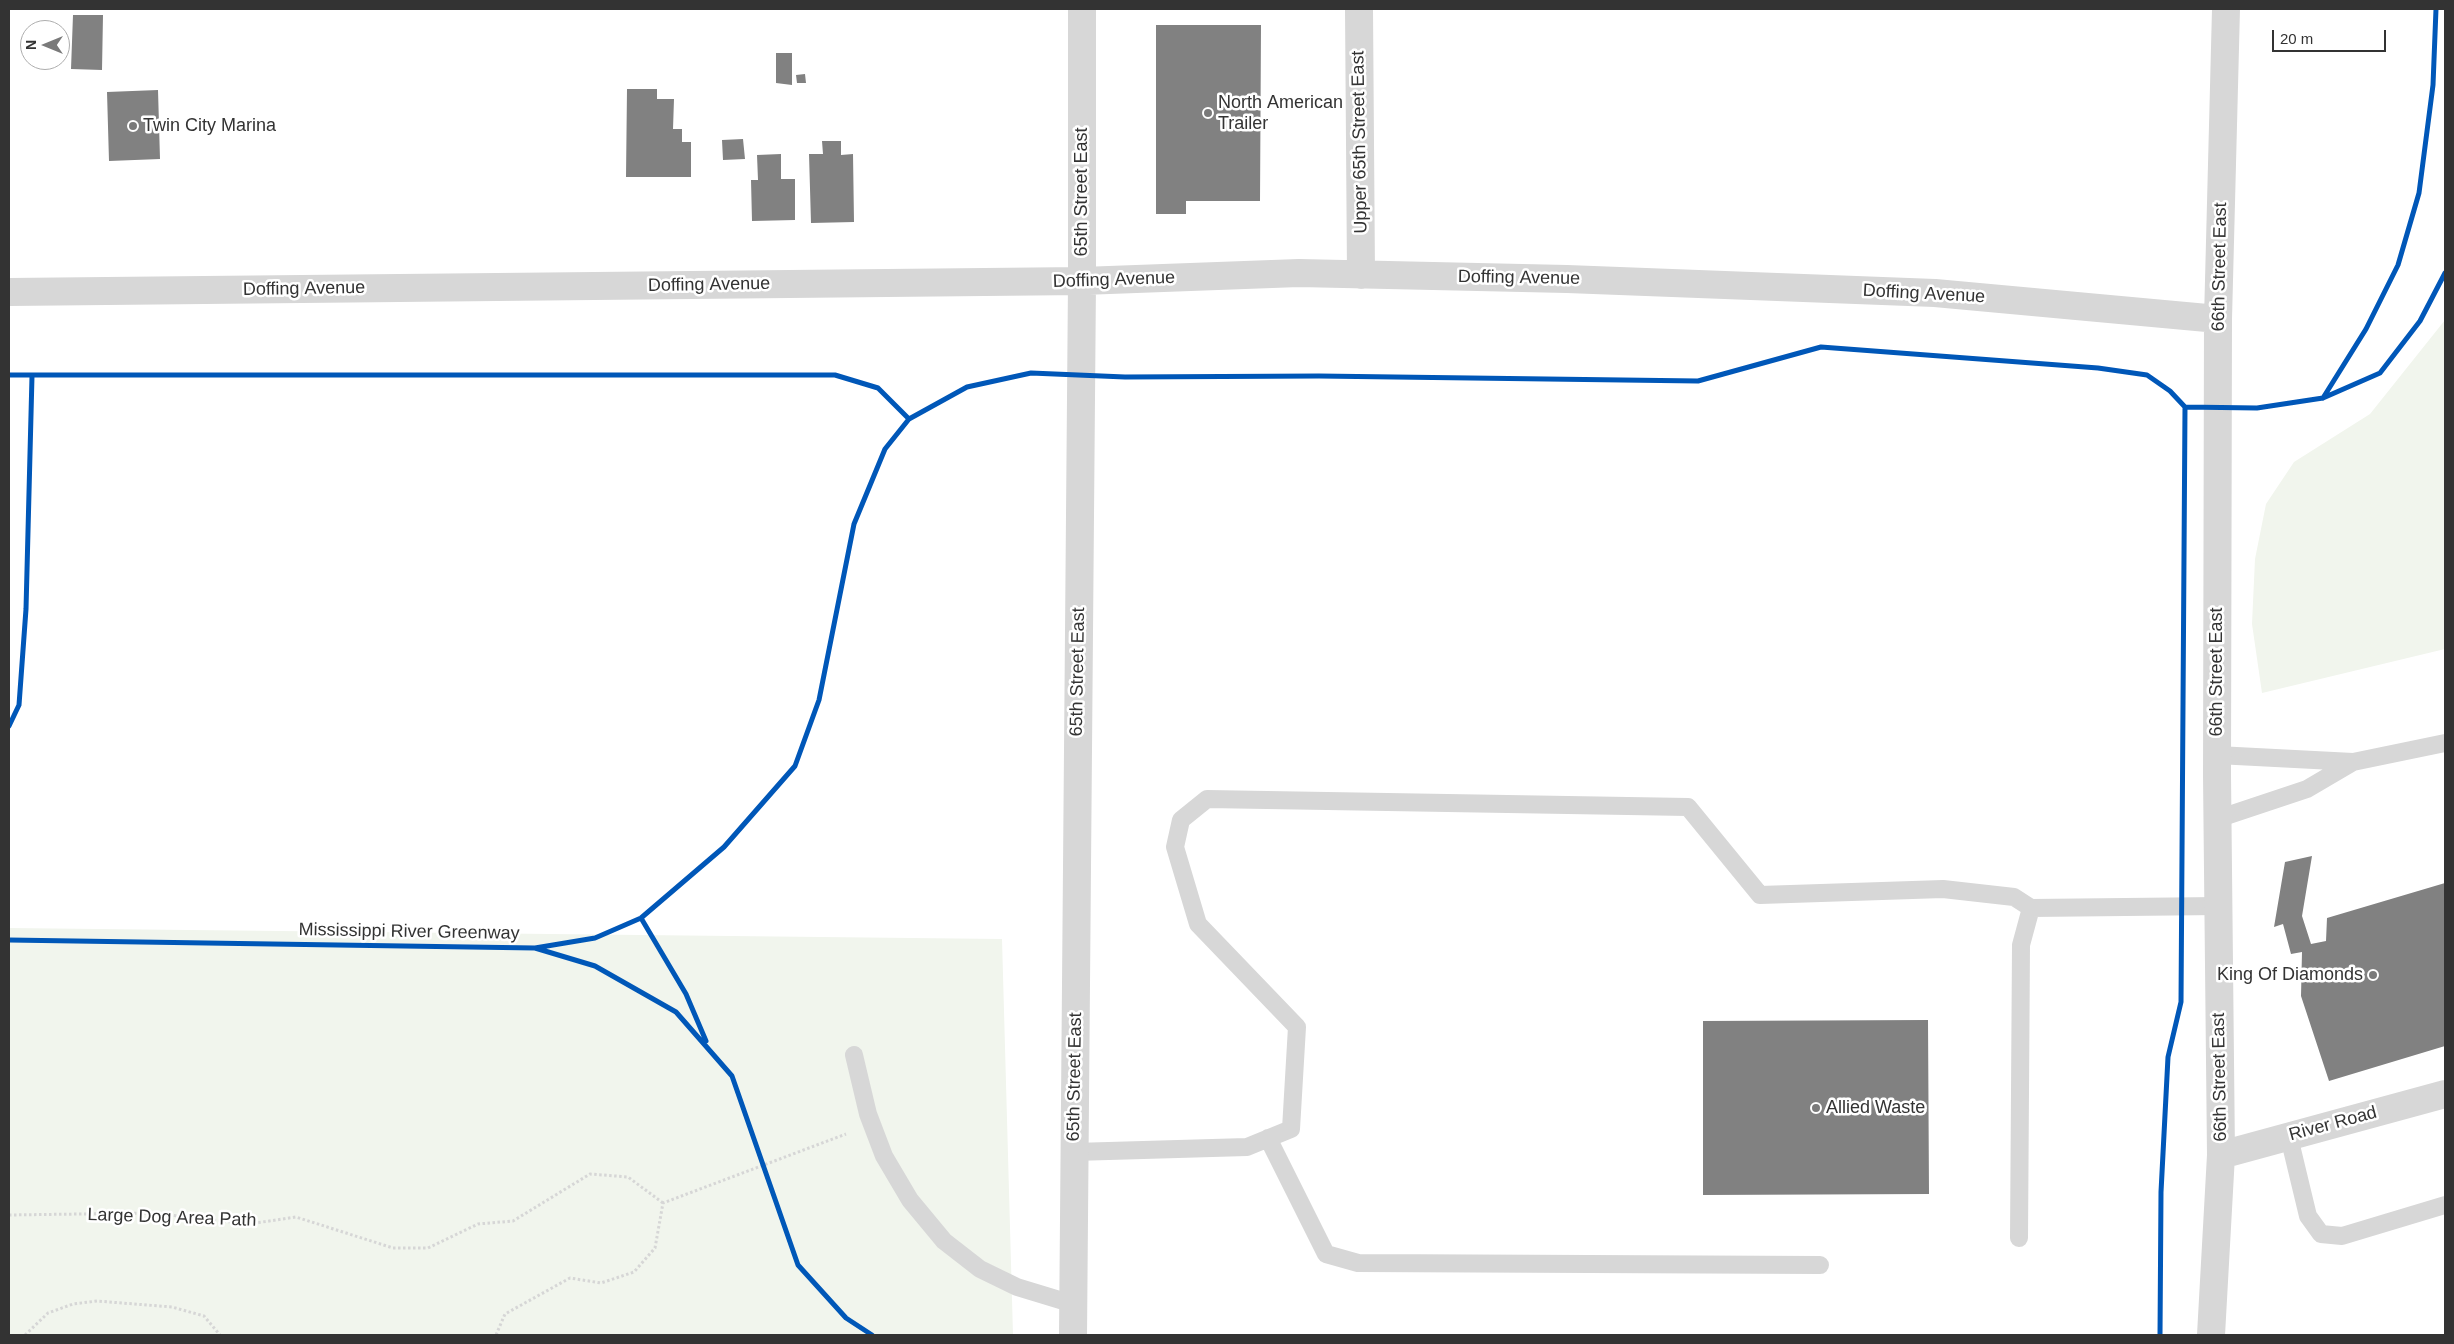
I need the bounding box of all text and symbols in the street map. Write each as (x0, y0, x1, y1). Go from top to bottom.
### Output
north arrow (20, 20, 70, 70)
scale bar (2274, 20, 2388, 52)
text: 20 m (2280, 30, 2313, 47)
text: N (23, 40, 39, 50)
street label: Upper 65th Street East (1348, 50, 1372, 234)
place label: North American Trailer (1218, 92, 1343, 134)
marker: North American Trailer (1202, 107, 1214, 119)
place label: Twin City Marina (143, 115, 276, 137)
marker: Twin City Marina (127, 120, 139, 132)
street label: 65th Street East (1071, 127, 1093, 257)
street label: 66th Street East (2208, 202, 2232, 332)
street label: Doffing Avenue (1458, 266, 1580, 290)
street label: Doffing Avenue (1052, 267, 1176, 293)
street label: Doffing Avenue (648, 273, 770, 297)
street label: Doffing Avenue (243, 277, 365, 301)
street label: Doffing Avenue (1862, 280, 1986, 308)
street label: 65th Street East (1066, 607, 1090, 737)
street label: 66th Street East (2206, 607, 2228, 737)
street label: Mississippi River Greenway (298, 919, 520, 945)
place label: King Of Diamonds (2217, 964, 2363, 986)
marker: King Of Diamonds (2367, 969, 2379, 981)
street label: 65th Street East (1063, 1012, 1087, 1142)
street label: 66th Street East (2208, 1012, 2232, 1142)
place label: Allied Waste (1826, 1097, 1925, 1119)
marker: Allied Waste (1810, 1102, 1822, 1114)
street label: River Road (2287, 1102, 2379, 1146)
street label: Large Dog Area Path (87, 1204, 257, 1232)

